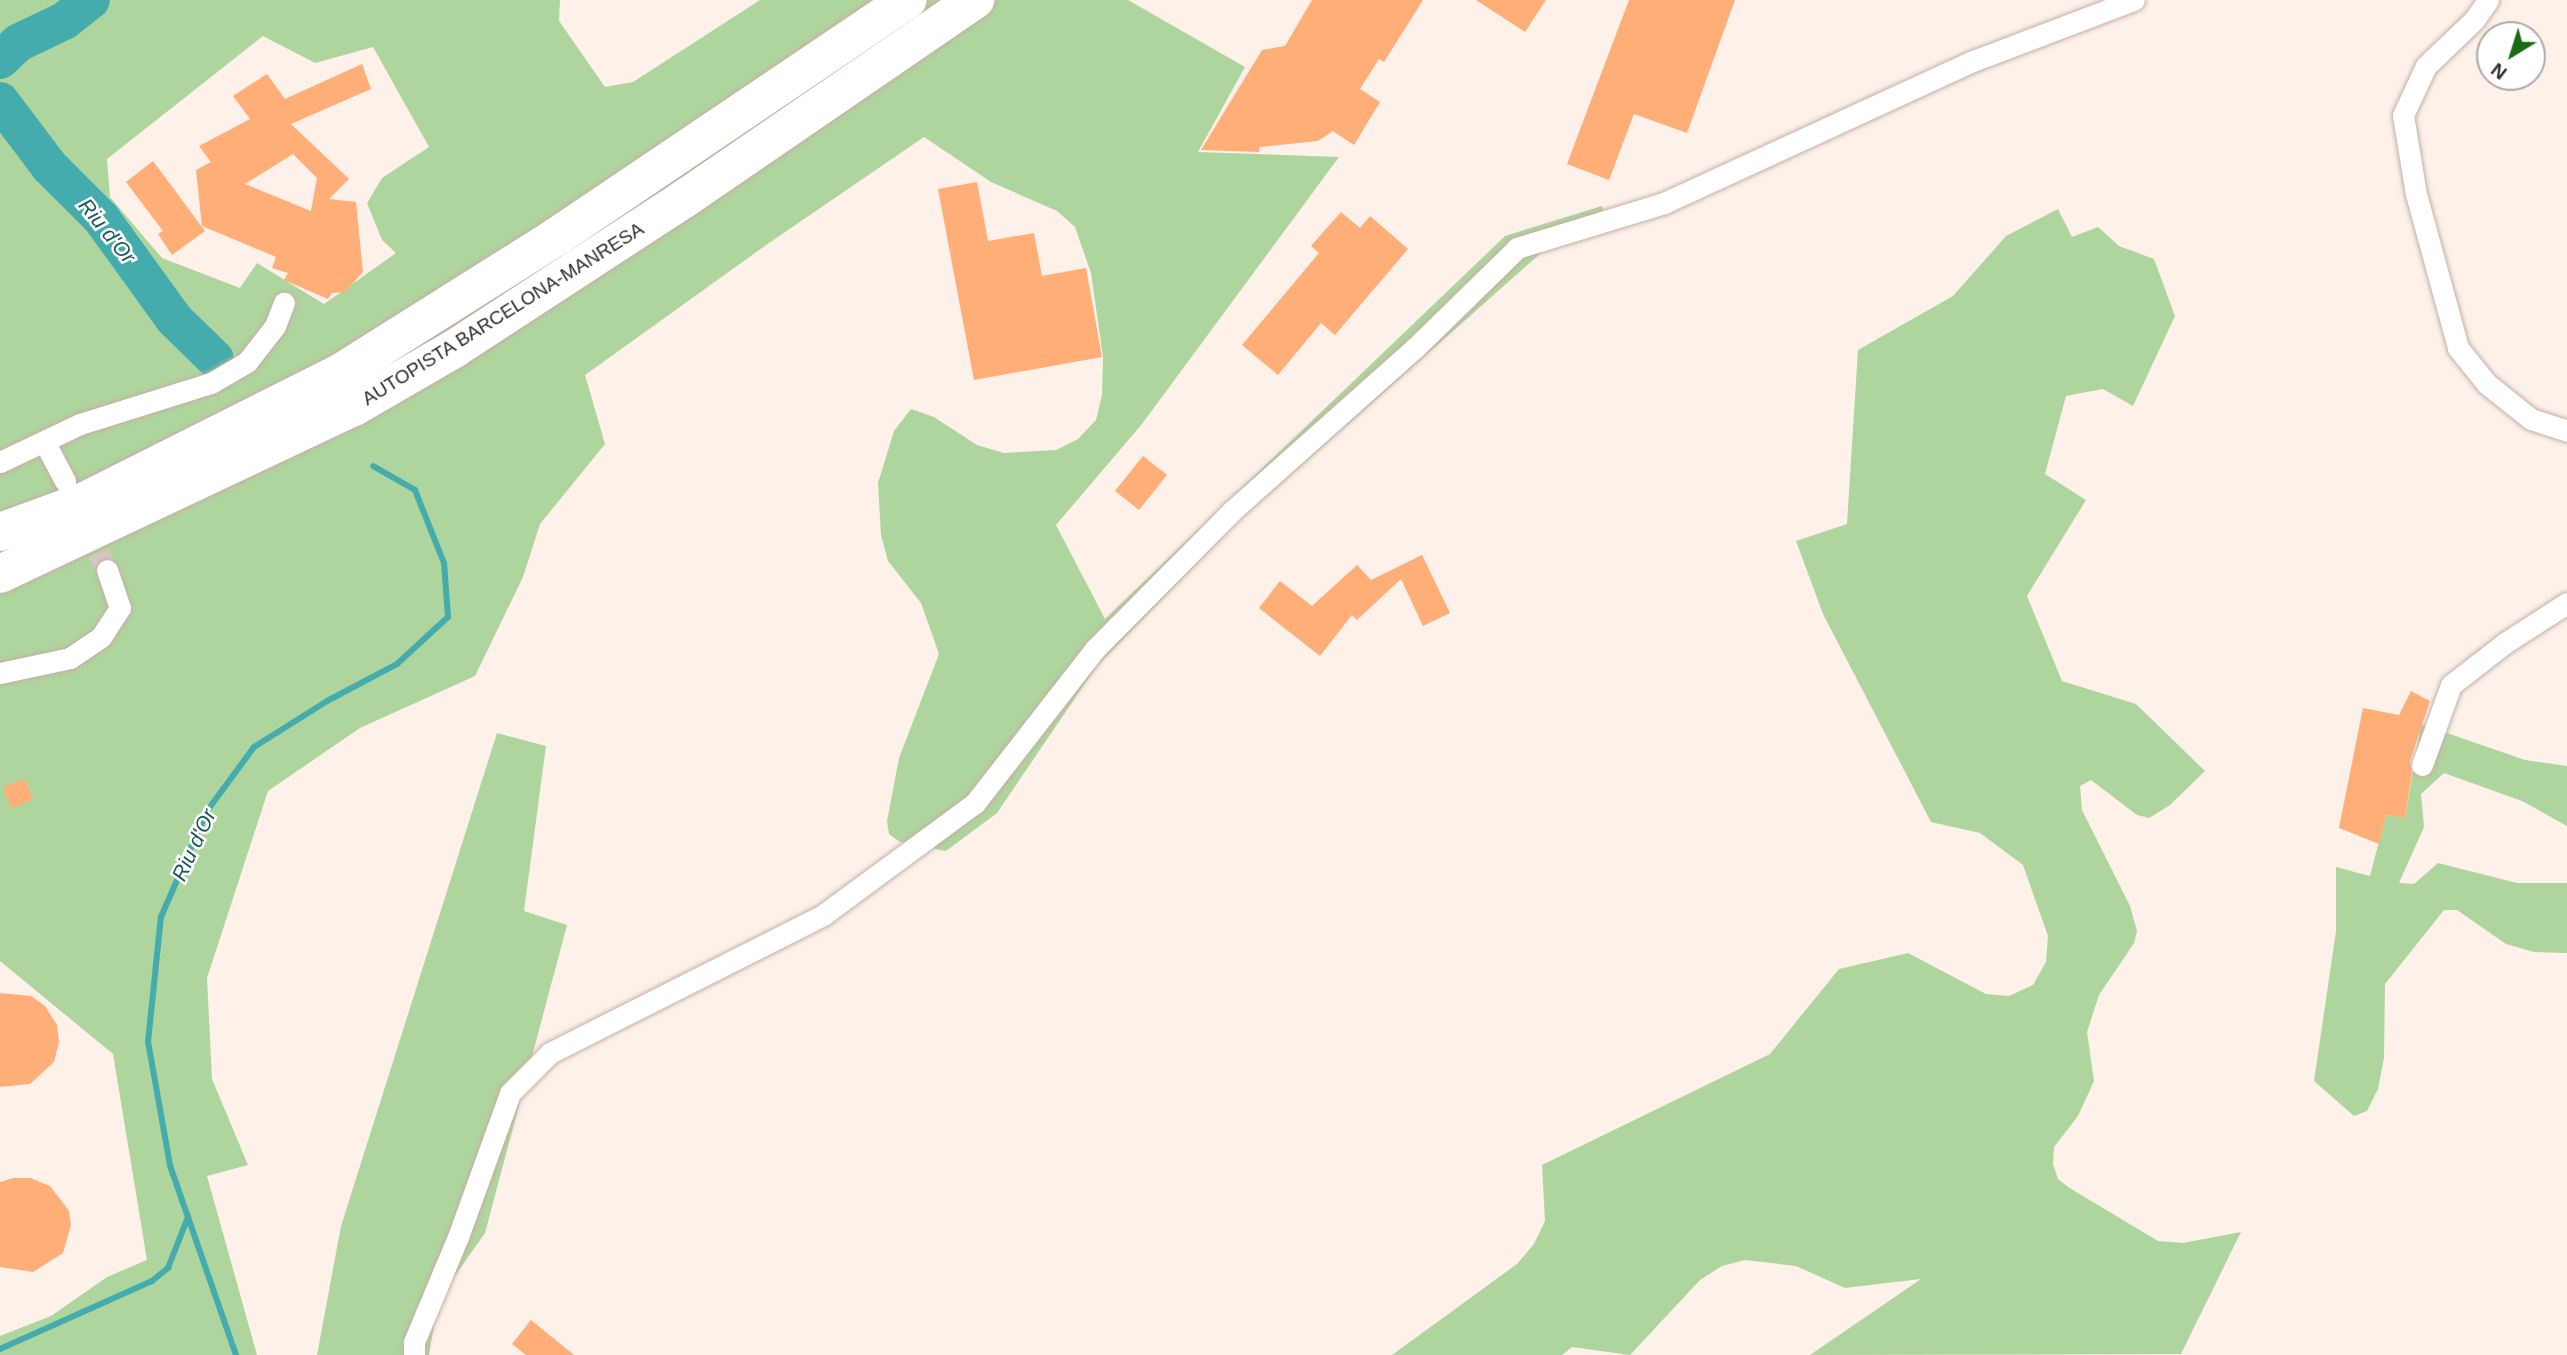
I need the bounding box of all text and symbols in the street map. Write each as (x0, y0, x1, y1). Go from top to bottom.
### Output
north arrow (2476, 21, 2546, 91)
text: N (2487, 59, 2511, 84)
water label: Riu d'Or (73, 193, 141, 269)
street label: AUTOPISTA BARCELONA-MANRESA (358, 217, 648, 411)
water label: Riu d'Or (166, 805, 222, 885)

